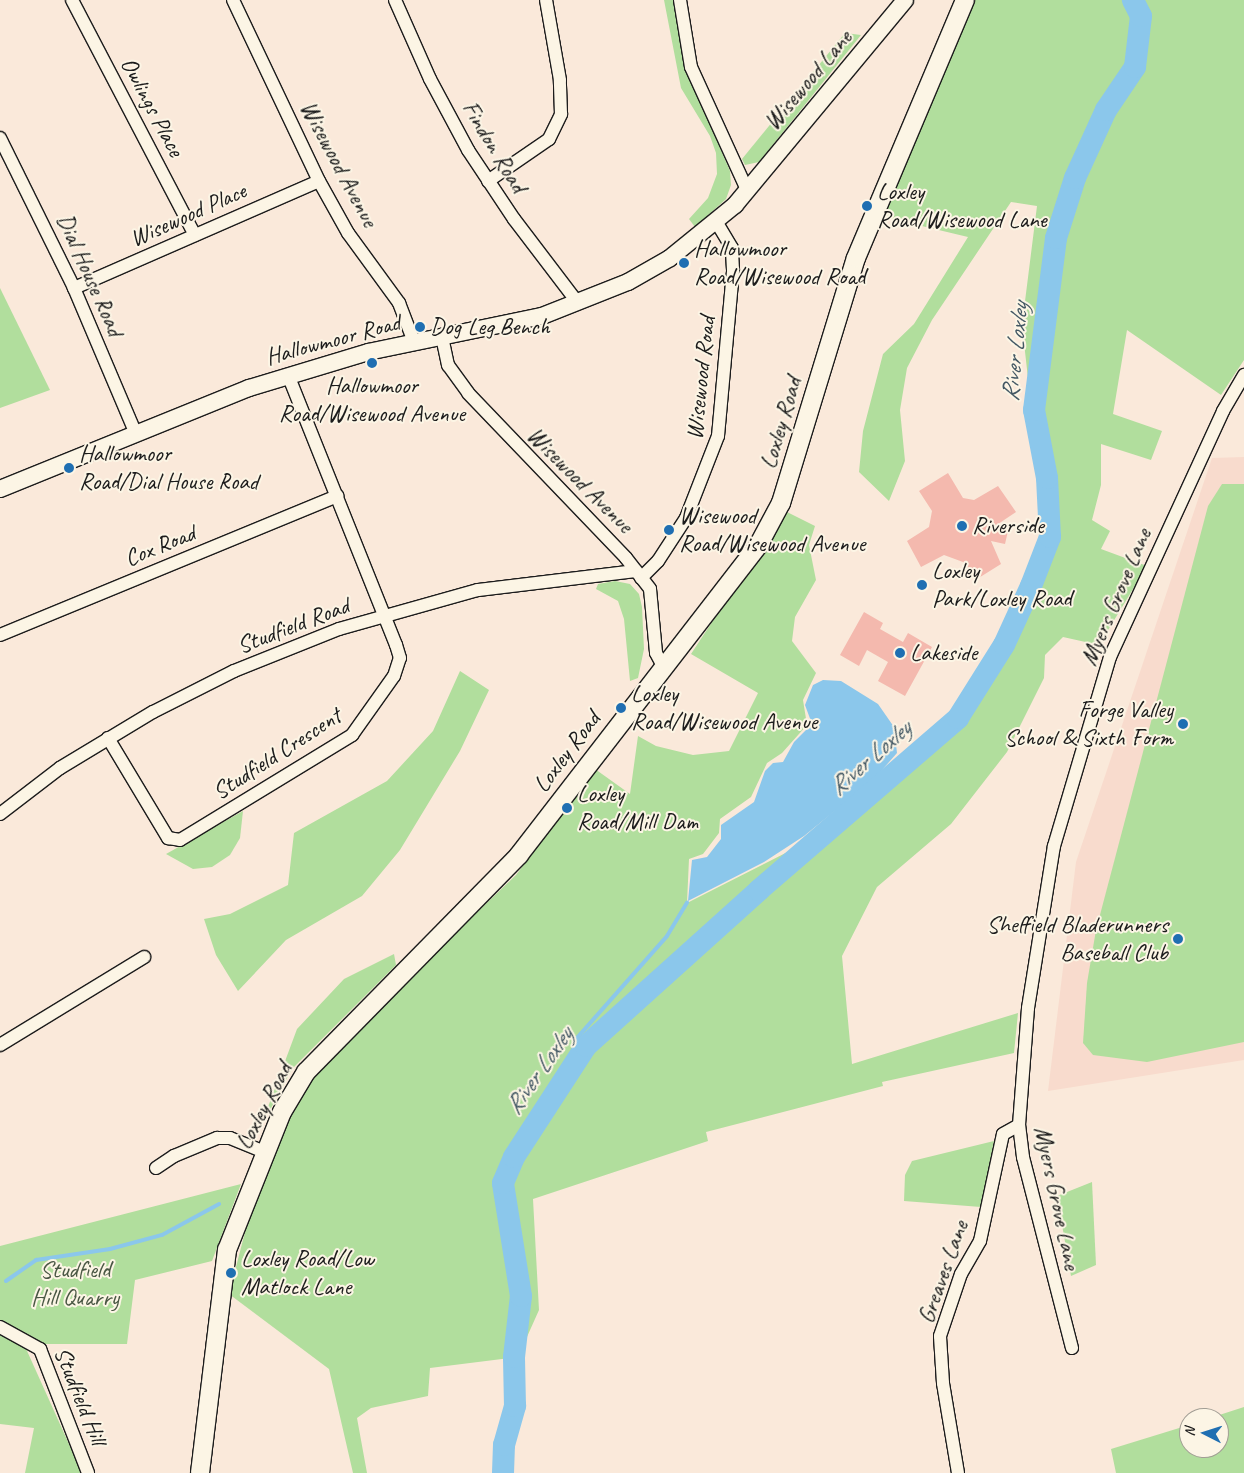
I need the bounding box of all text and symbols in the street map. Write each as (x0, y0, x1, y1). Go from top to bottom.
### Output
street label: Wisewood Lane (758, 24, 858, 136)
street label: Owlings Place (114, 52, 190, 162)
street label: Wisewood Avenue (294, 96, 384, 232)
street label: Findon Road (456, 96, 532, 198)
street label: Wisewood Place (125, 176, 251, 254)
place label: Loxley Road/Wisewood Lane (877, 178, 1047, 234)
marker: Loxley Road/Wisewood Lane (861, 200, 873, 212)
street label: Dial House Road (50, 209, 130, 341)
place label: Hallowmoor Road/Wisewood Road (694, 235, 865, 291)
marker: Hallowmoor Road/Wisewood Road (678, 257, 690, 269)
water label: River Loxley (995, 301, 1035, 403)
street label: Hallowmoor Road (263, 308, 403, 372)
place label: Dog Leg Bench (430, 313, 550, 341)
street label: Wisewood Road (680, 315, 722, 441)
marker: Dog Leg Bench (414, 321, 426, 333)
marker: Hallowmoor Road/Wisewood Avenue (366, 357, 378, 369)
place label: Hallowmoor Road/Wisewood Avenue (279, 372, 465, 428)
street label: Loxley Road (754, 374, 808, 472)
street label: Wisewood Avenue (521, 421, 639, 539)
place label: Hallowmoor Road/Dial House Road (79, 440, 258, 496)
marker: Hallowmoor Road/Dial House Road (63, 462, 75, 474)
place label: Wisewood Road/Wisewood Avenue (679, 502, 865, 558)
place label: Riverside (972, 512, 1044, 540)
street label: Cox Road (120, 519, 200, 573)
marker: Riverside (956, 520, 968, 532)
marker: Wisewood Road/Wisewood Avenue (663, 524, 675, 536)
street label: Myers Grove Lane (1074, 524, 1158, 670)
place label: Loxley Park/Loxley Road (932, 557, 1071, 613)
marker: Loxley Park/Loxley Road (916, 579, 928, 591)
street label: Studfield Road (233, 592, 353, 660)
place label: Lakeside (910, 639, 977, 667)
marker: Lakeside (894, 647, 906, 659)
place label: Loxley Road/Wisewood Avenue (631, 680, 817, 736)
place label: Forge Valley School & Sixth Form (1005, 696, 1173, 752)
street label: Studfield Crescent (207, 702, 347, 806)
marker: Loxley Road/Wisewood Avenue (615, 702, 627, 714)
street label: Loxley Road (528, 706, 606, 798)
water label: River Loxley (823, 714, 917, 802)
marker: Forge Valley School & Sixth Form (1177, 718, 1189, 730)
place label: Loxley Road/Mill Dam (577, 780, 699, 836)
marker: Loxley Road/Mill Dam (561, 802, 573, 814)
place label: Sheffield Bladerunners Baseball Club (986, 911, 1168, 967)
marker: Sheffield Bladerunners Baseball Club (1172, 933, 1184, 945)
water label: River Loxley (498, 1022, 580, 1120)
street label: Loxley Road (229, 1058, 299, 1154)
street label: Myers Grove Lane (1028, 1124, 1086, 1272)
street label: Greaves Lane (911, 1217, 975, 1327)
place label: Loxley Road/Low Matlock Lane (241, 1245, 373, 1301)
park label: Studfield Hill Quarry (31, 1256, 119, 1312)
marker: Loxley Road/Low Matlock Lane (225, 1267, 237, 1279)
street label: Studfield Hill (47, 1343, 113, 1449)
north arrow (1179, 1408, 1229, 1458)
text: N (1181, 1427, 1198, 1437)

